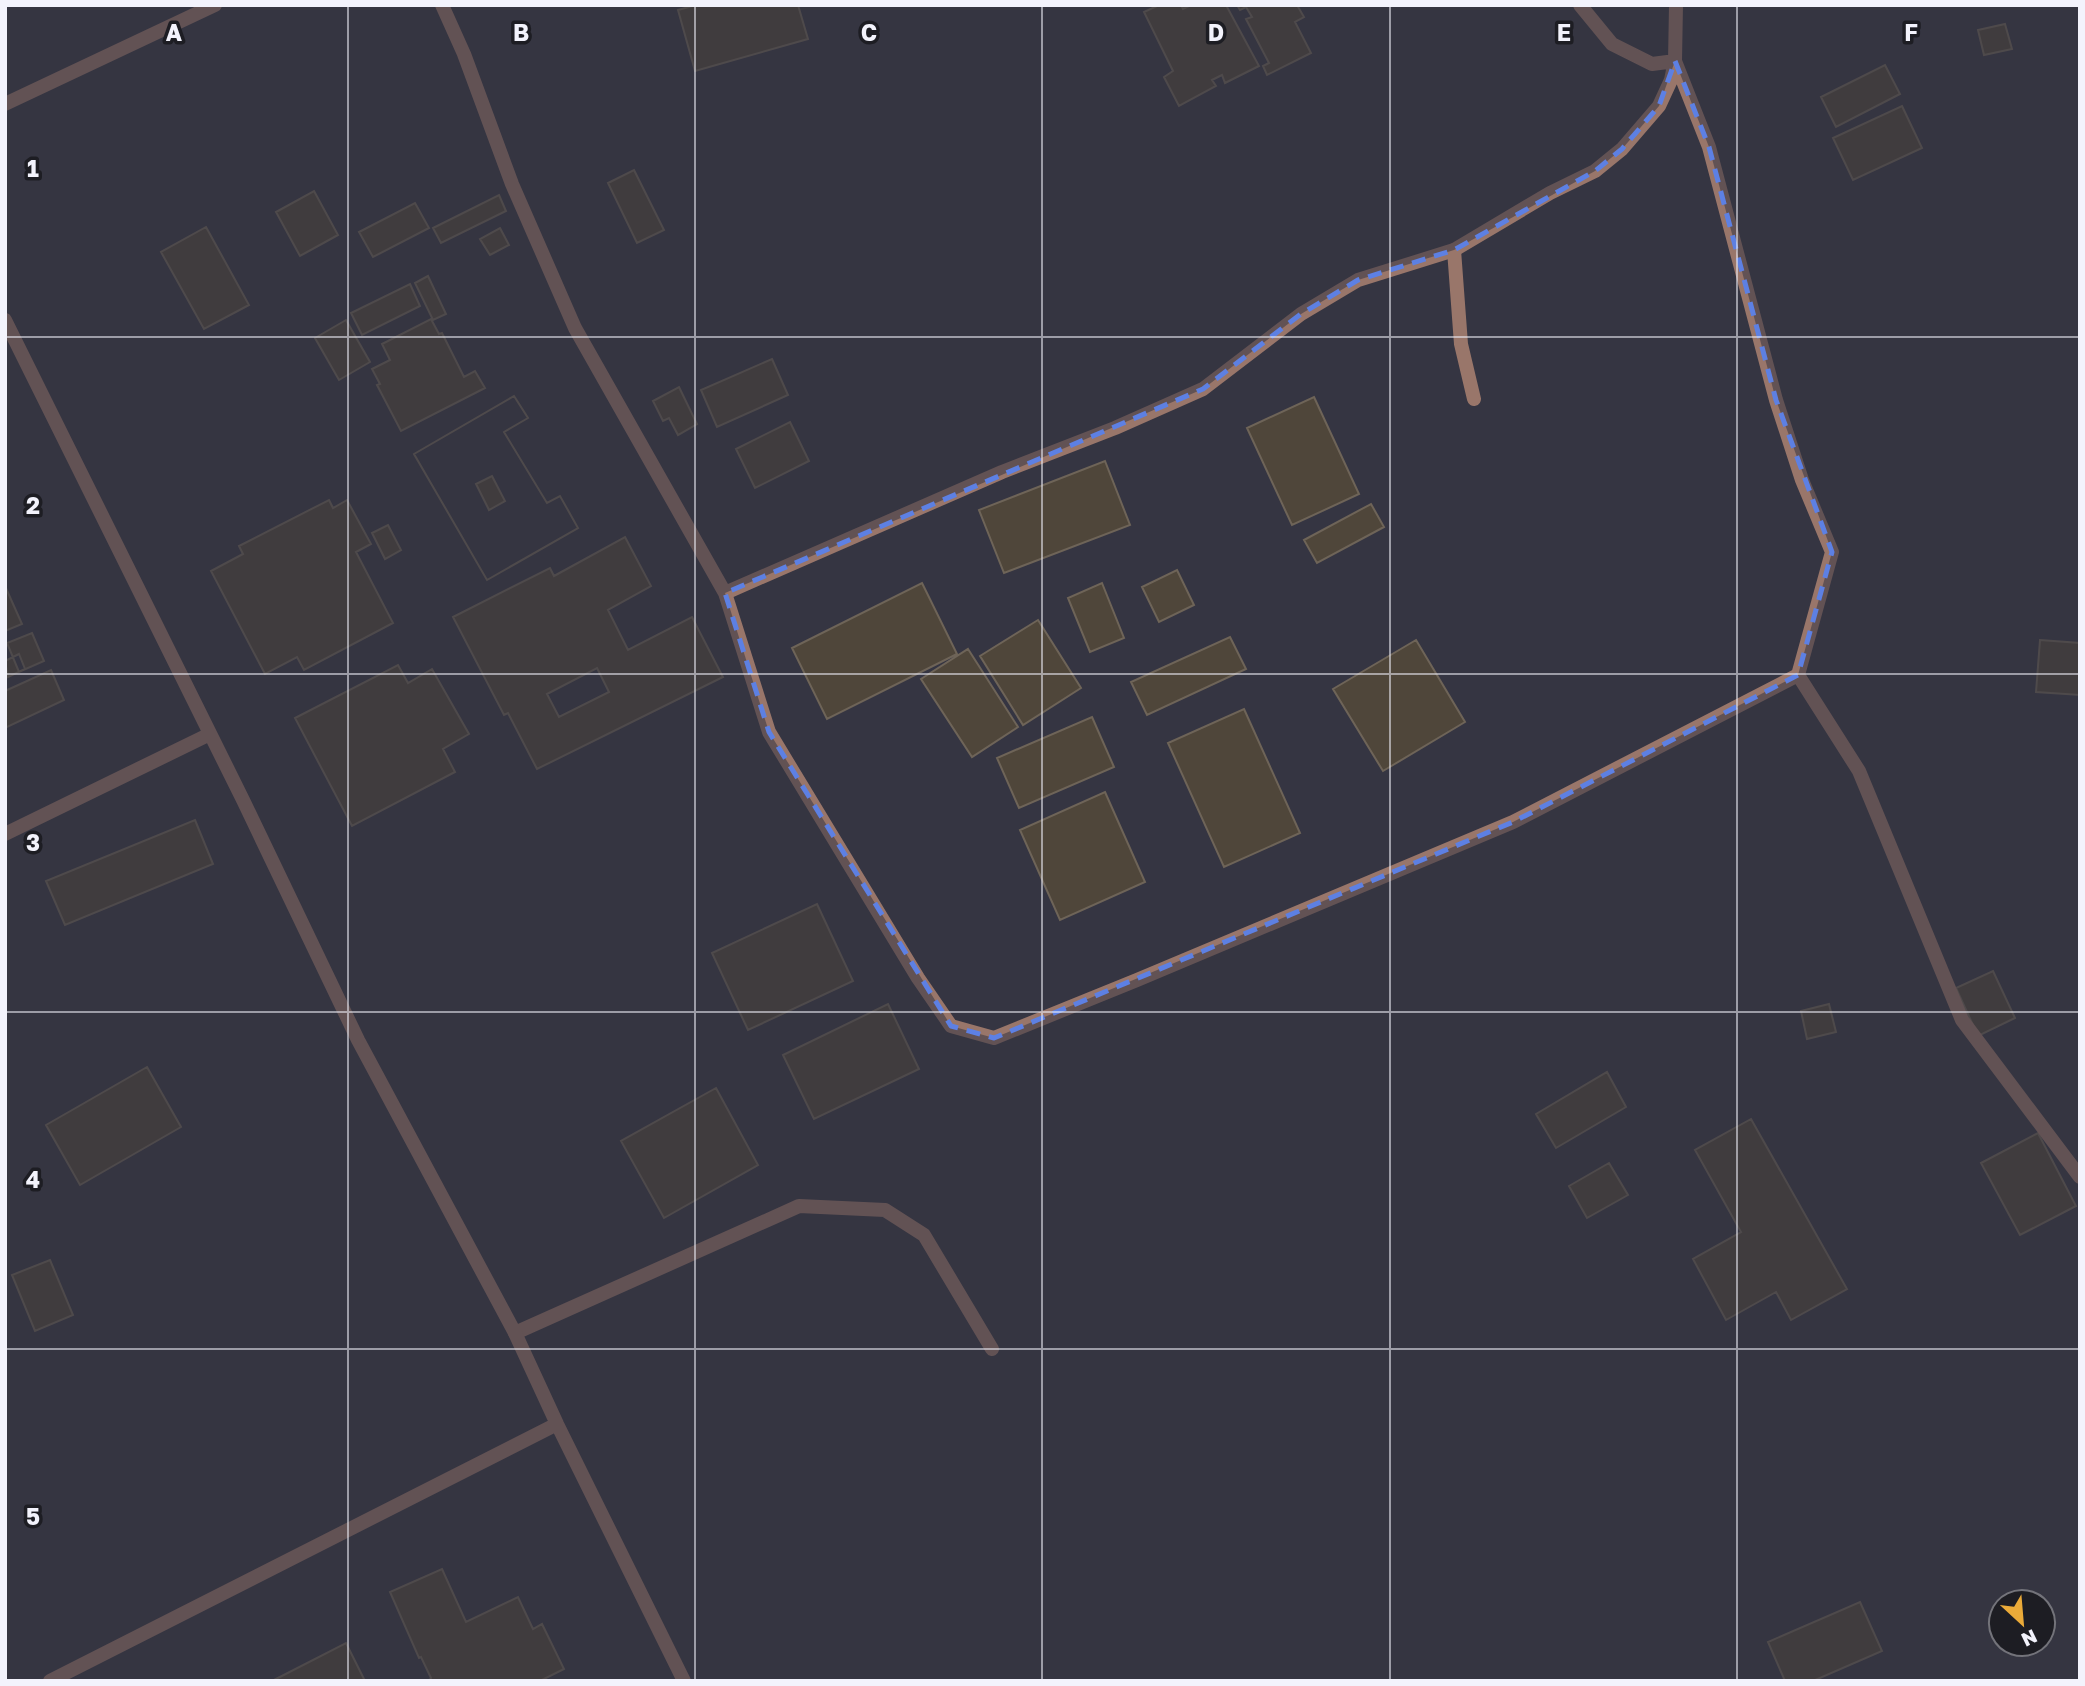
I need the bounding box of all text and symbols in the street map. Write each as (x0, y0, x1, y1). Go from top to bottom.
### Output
text: A (166, 18, 183, 46)
text: B (513, 18, 529, 46)
text: C (861, 18, 877, 46)
text: D (1208, 18, 1224, 46)
text: E (1557, 18, 1571, 46)
text: F (1904, 18, 1918, 46)
text: 1 (27, 154, 39, 182)
text: 2 (26, 491, 40, 519)
text: 3 (26, 828, 40, 856)
text: 4 (26, 1165, 40, 1193)
text: 5 (26, 1502, 40, 1530)
north arrow (1987, 1588, 2057, 1658)
text: N (2018, 1625, 2041, 1652)

